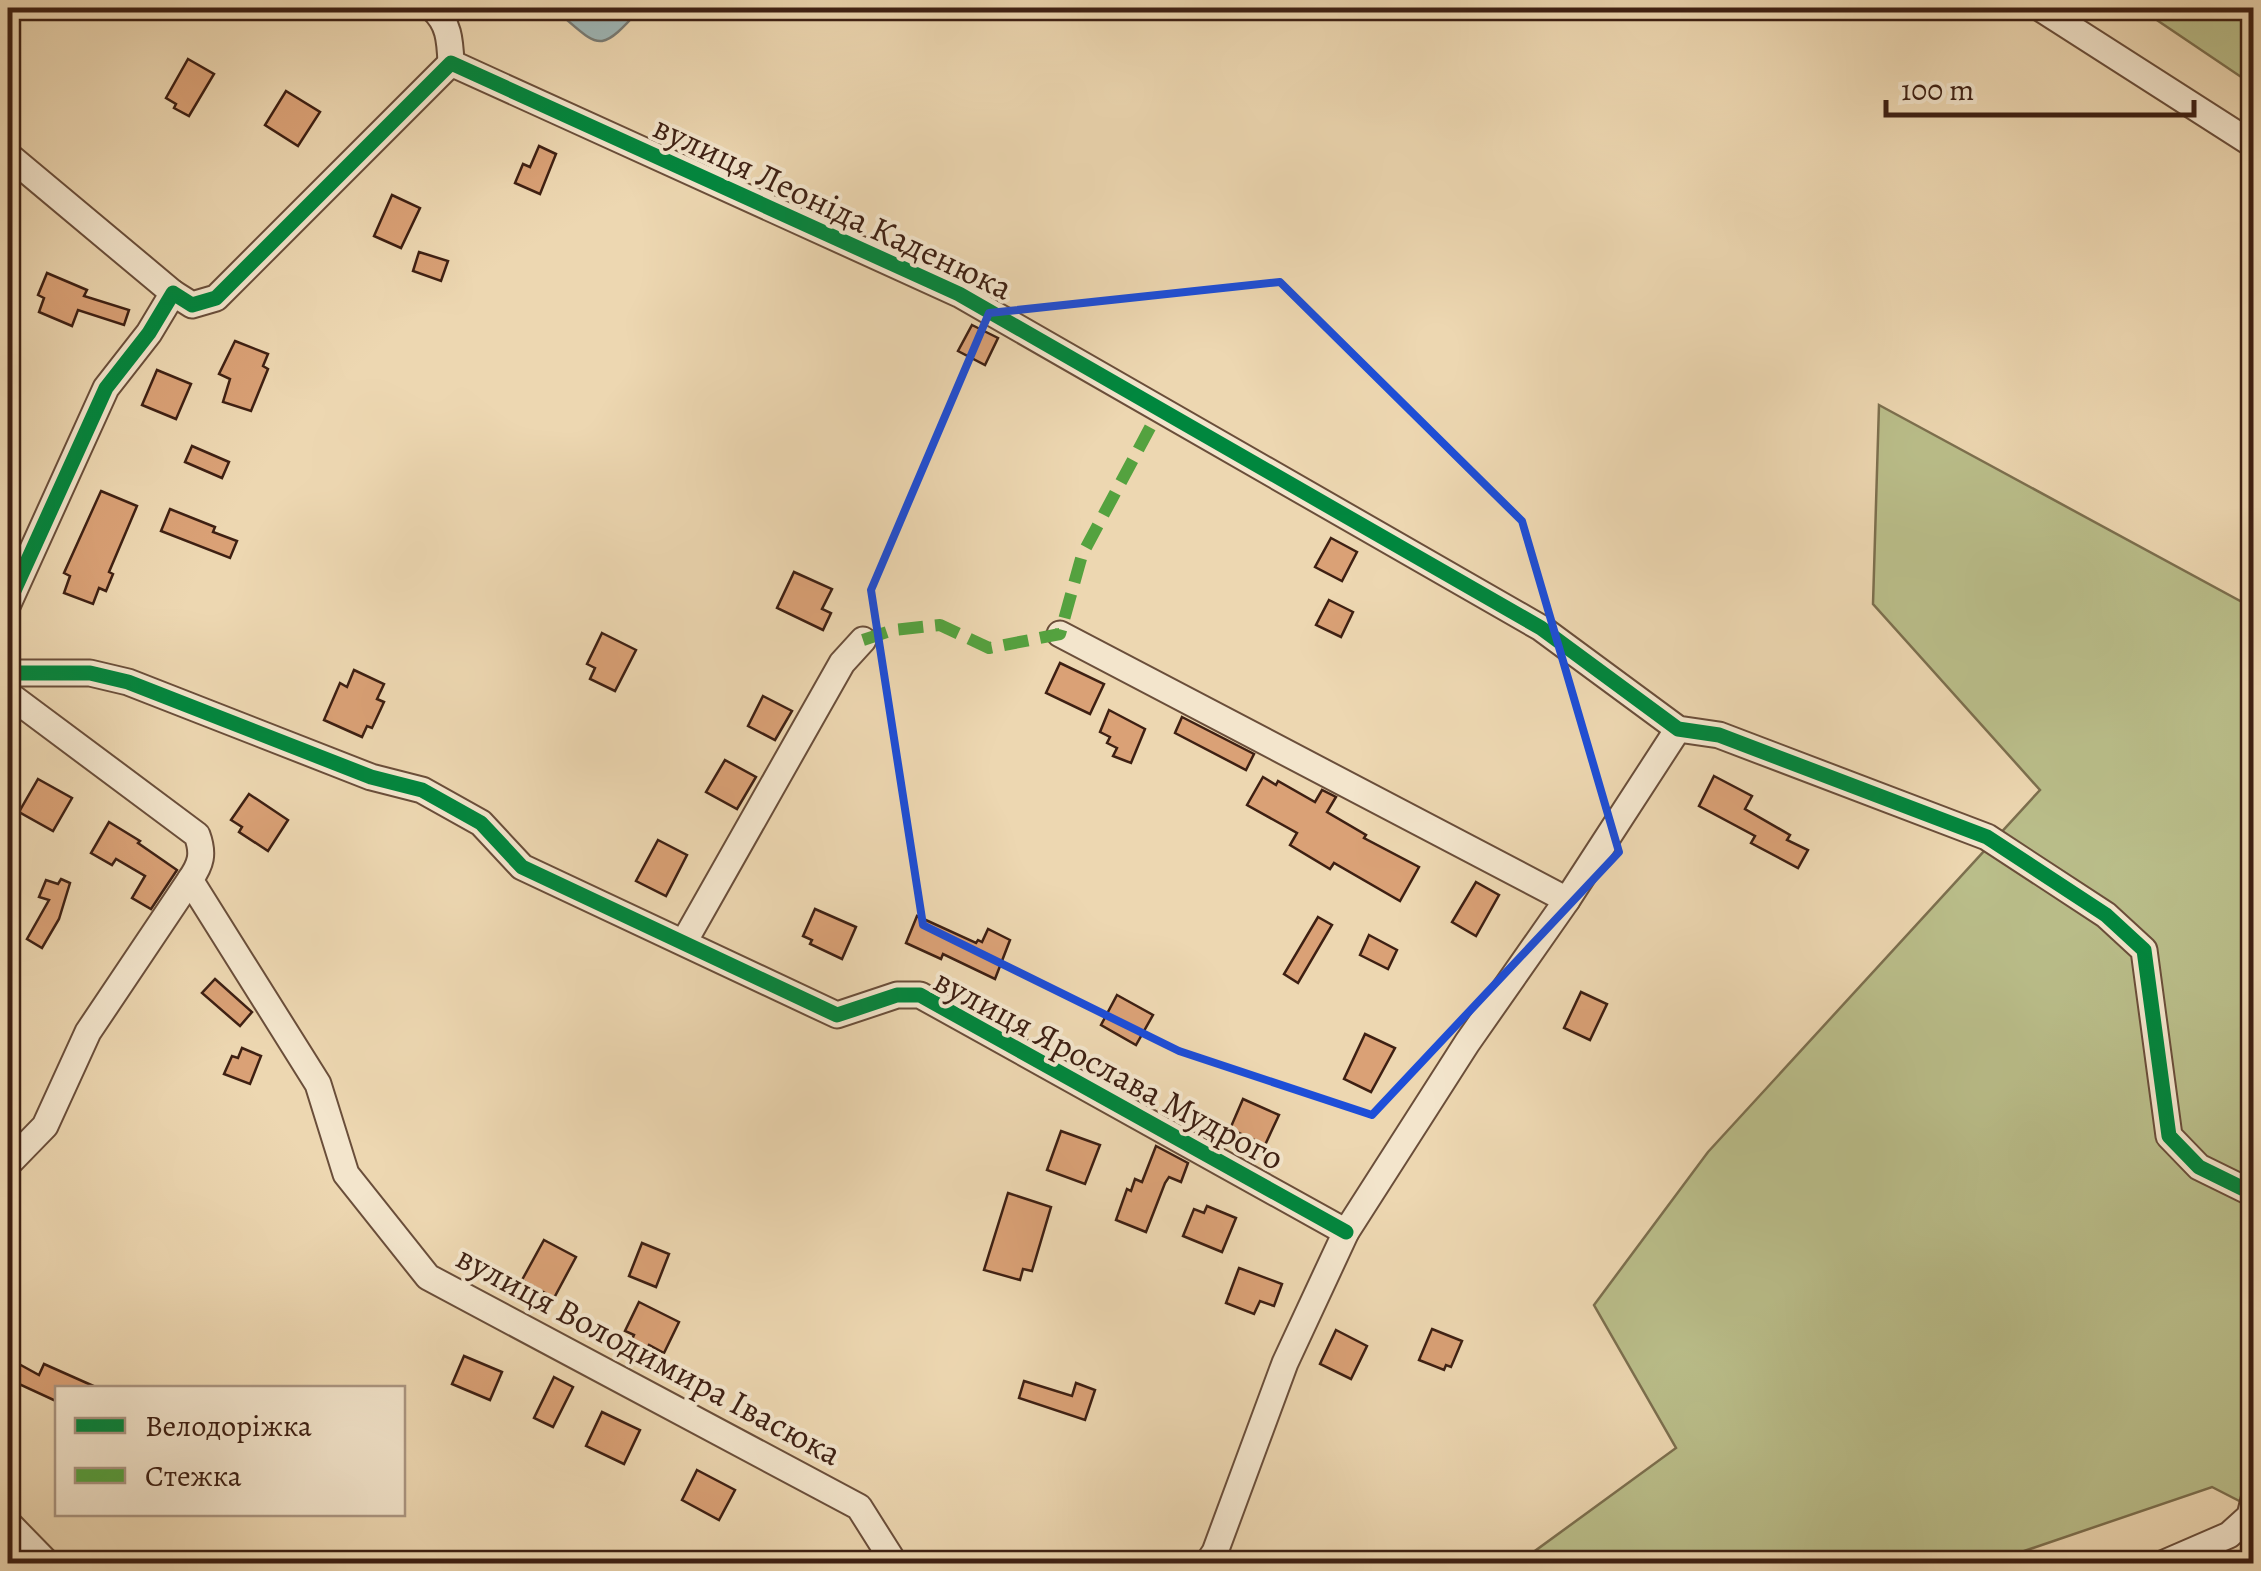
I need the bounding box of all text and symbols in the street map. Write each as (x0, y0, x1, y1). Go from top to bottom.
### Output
scale bar (1886, 55, 2194, 117)
text: 100 m (1901, 70, 1974, 110)
street label: вулиця Леоніда Каденюка (646, 103, 1020, 311)
street label: вулиця Ярослава Мудрого (926, 956, 1292, 1182)
street label: вулиця Володимира Івасюка (448, 1233, 850, 1477)
legend (55, 1386, 405, 1516)
text: Велодоріжка (145, 1406, 312, 1446)
text: Стежка (145, 1456, 242, 1496)

